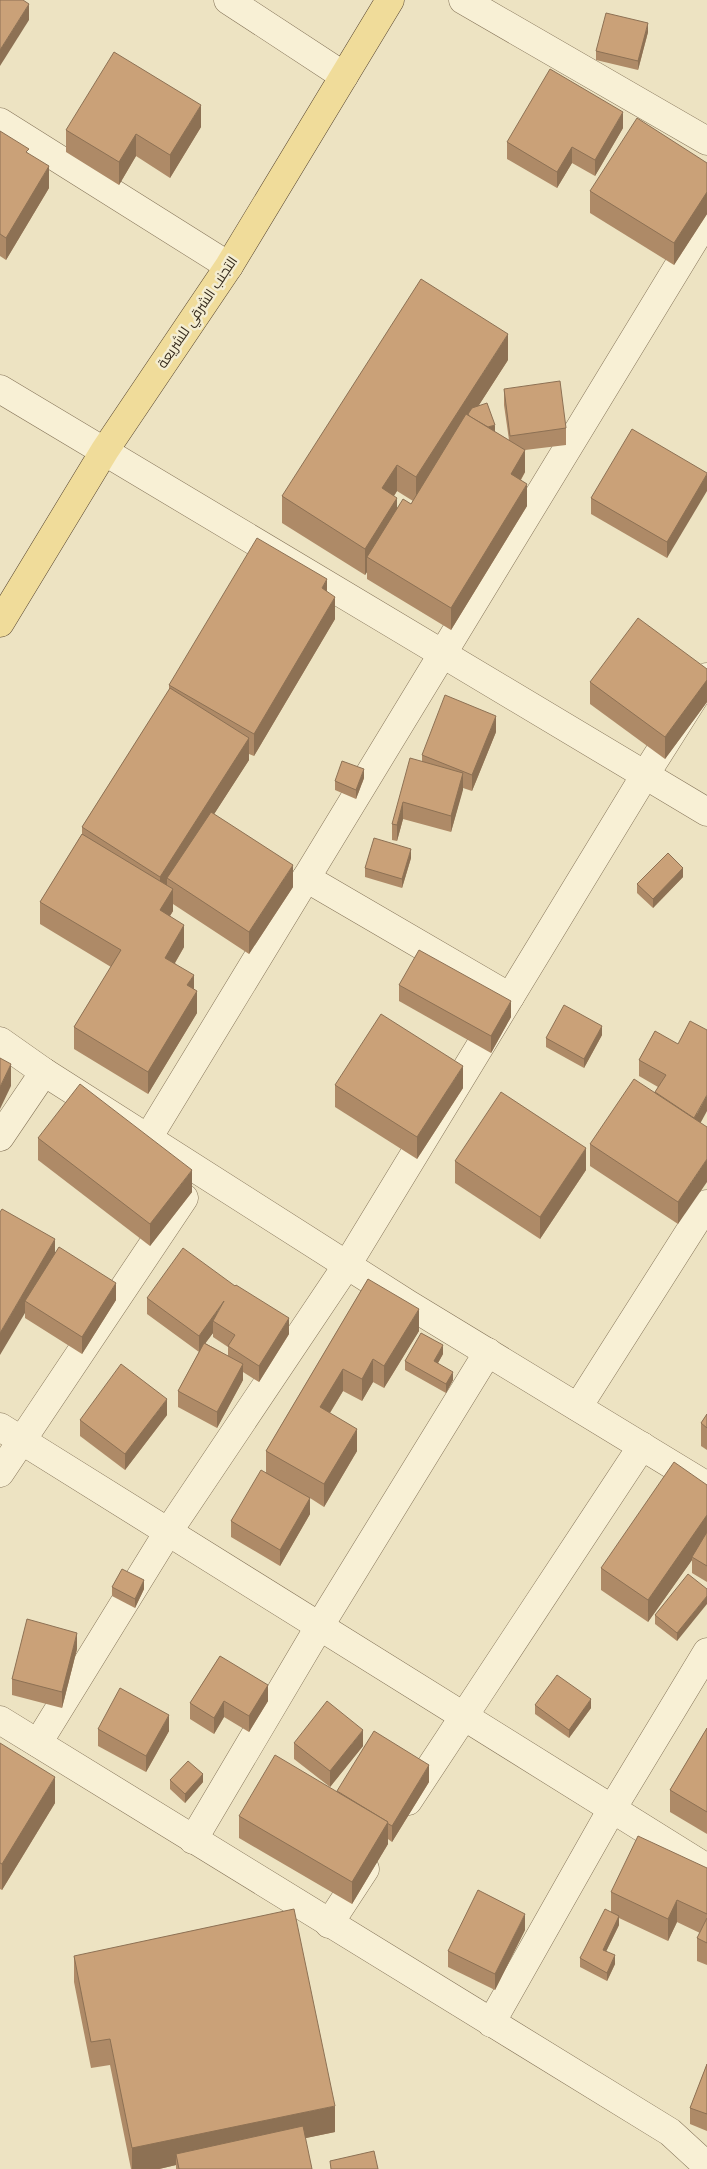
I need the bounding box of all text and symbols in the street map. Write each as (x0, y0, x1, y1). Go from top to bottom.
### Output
street label: التجنب الشرقي للشريعة (153, 252, 244, 373)

